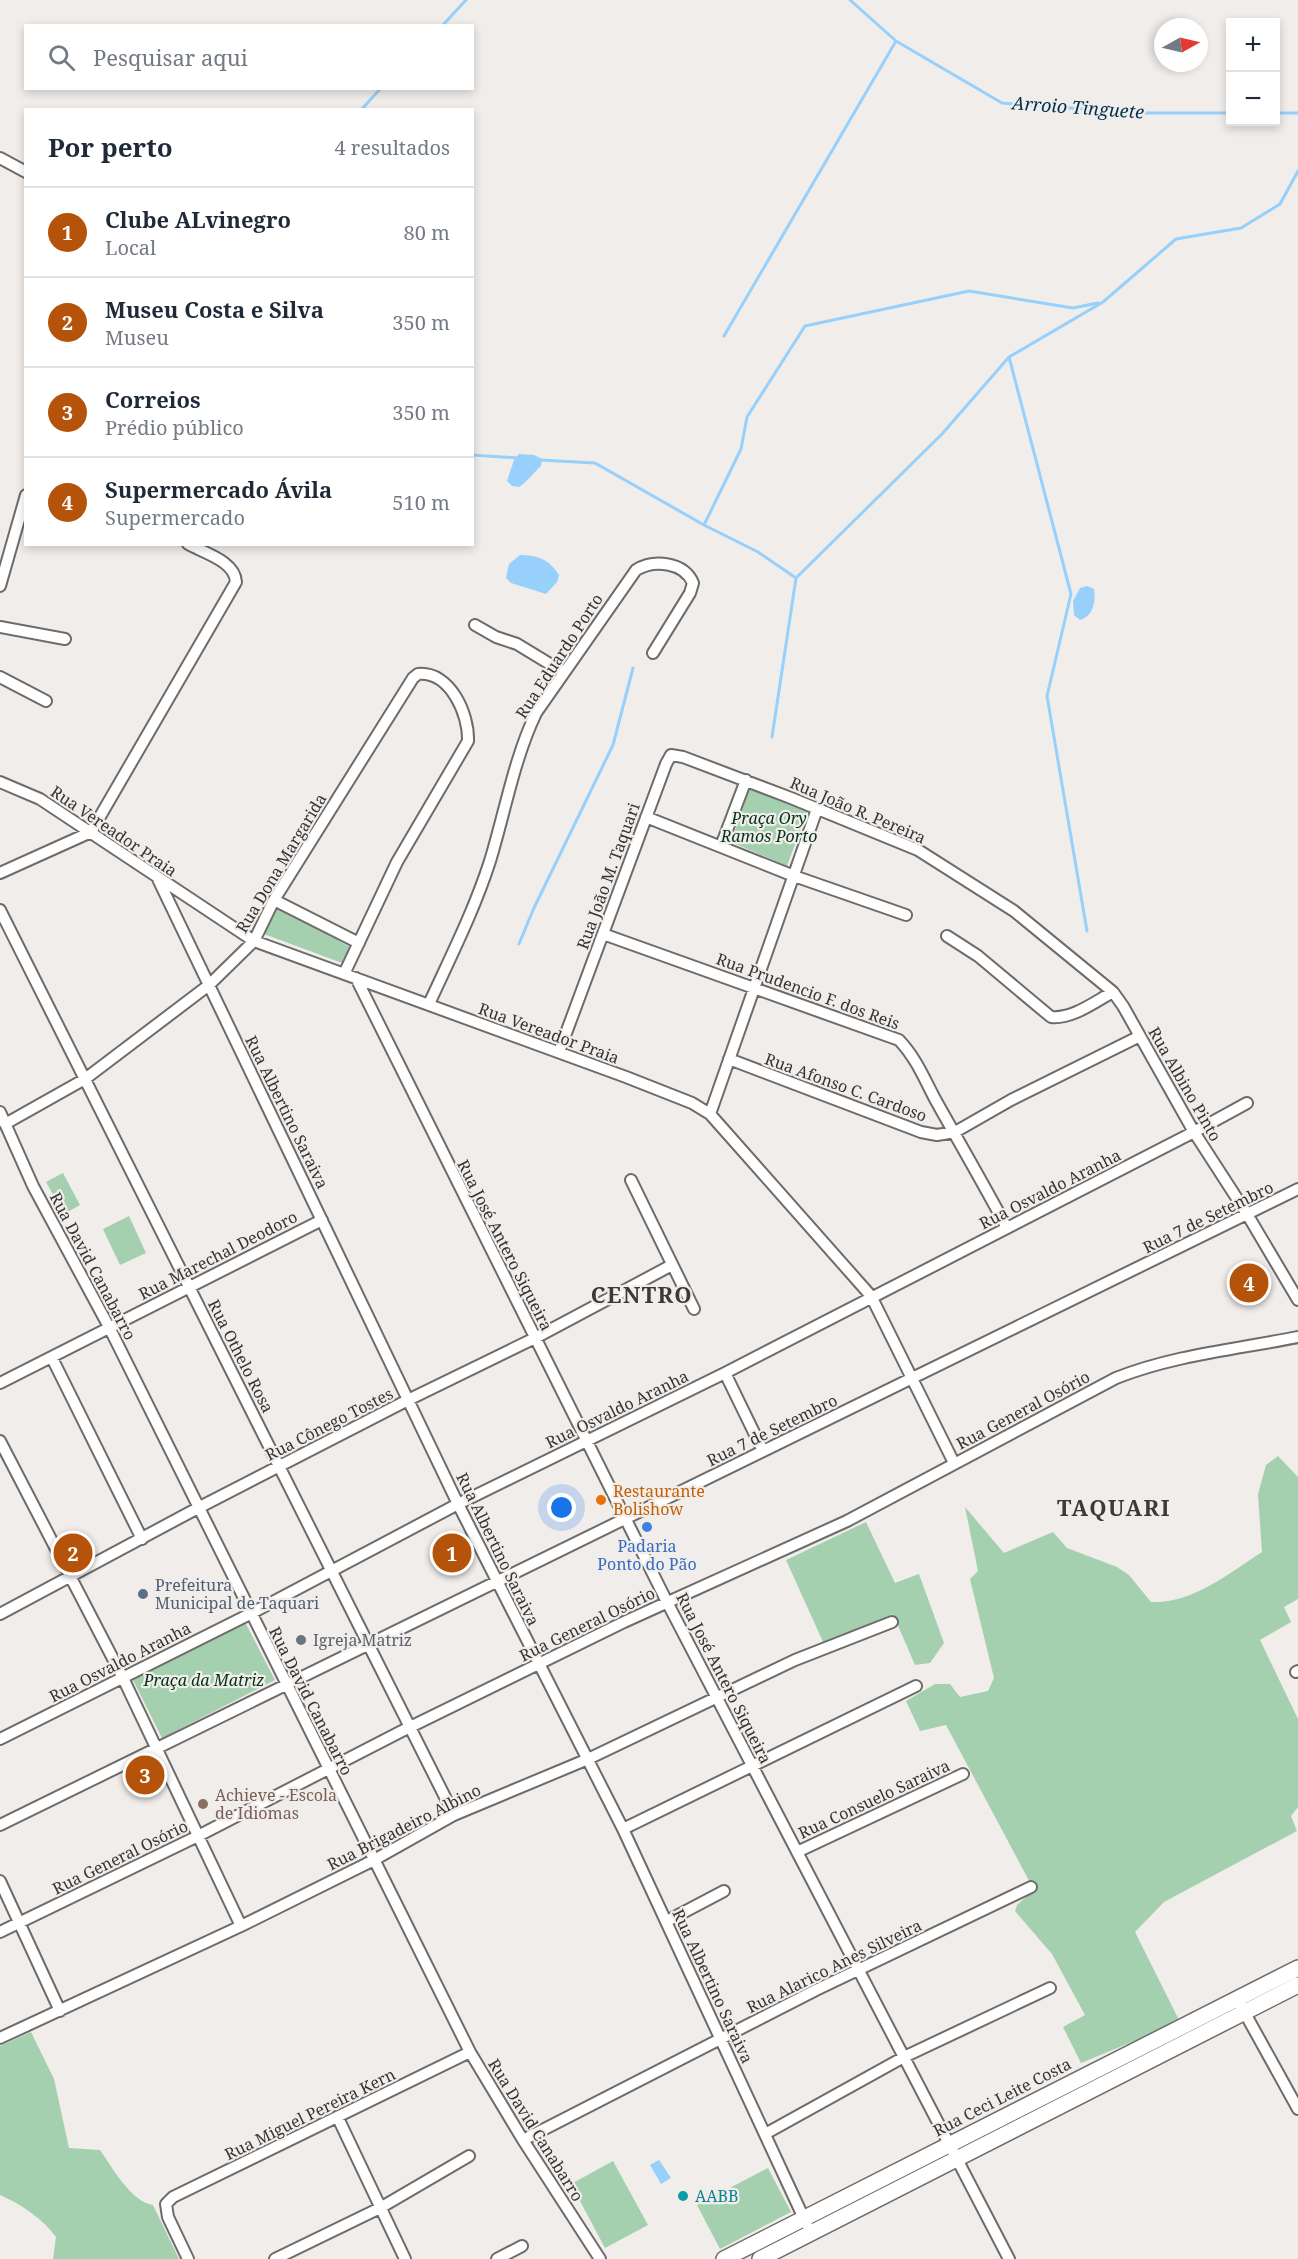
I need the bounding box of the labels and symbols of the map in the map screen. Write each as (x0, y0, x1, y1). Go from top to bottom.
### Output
north arrow (1154, 18, 1208, 72)
water label: Arroio Tinguete (1009, 90, 1145, 124)
street label: Rua Eduardo Porto (510, 589, 608, 723)
street label: Rua João R. Pereira (787, 771, 929, 849)
street label: Rua Vereador Praia (46, 780, 182, 882)
street label: Rua Dona Margarida (231, 789, 331, 937)
street label: Rua João M. Taquari (571, 800, 645, 952)
park label: Praça Ory Ramos Porto (720, 807, 817, 847)
street label: Rua Prudencio F. dos Reis (713, 948, 903, 1034)
street label: Rua Vereador Praia (476, 997, 622, 1069)
street label: Rua Albino Pinto (1143, 1023, 1227, 1145)
street label: Rua Albertino Saraiva (240, 1032, 334, 1192)
street label: Rua Afonso C. Cardoso (762, 1047, 930, 1127)
street label: Rua Osvaldo Aranha (975, 1144, 1125, 1234)
street label: Rua José Antero Siqueira (452, 1156, 558, 1334)
street label: Rua 7 de Setembro (1139, 1176, 1277, 1258)
street label: Rua David Canabarro (45, 1188, 141, 1344)
street label: Rua Marechal Deodoro (135, 1205, 301, 1305)
pin: 4 (1230, 1260, 1268, 1306)
district label: CENTRO (591, 1279, 693, 1309)
street label: Rua Othelo Rosa (203, 1296, 279, 1416)
street label: Rua Osvaldo Aranha (542, 1365, 692, 1453)
street label: Rua General Osório (952, 1365, 1094, 1455)
street label: Rua Cônego Tostes (261, 1382, 397, 1466)
street label: Rua 7 de Setembro (703, 1389, 841, 1471)
street label: Rua Albertino Saraiva (451, 1469, 545, 1629)
place label: Restaurante Bolishow (613, 1480, 705, 1520)
district label: TAQUARI (1057, 1492, 1171, 1522)
your location (547, 1493, 576, 1522)
marker: Restaurante Bolishow (594, 1493, 608, 1507)
marker: Padaria Ponto do Pão (640, 1520, 654, 1534)
pin: 2 (54, 1530, 92, 1576)
pin: 1 (432, 1530, 472, 1576)
place label: Padaria Ponto do Pão (597, 1535, 697, 1575)
place label: Prefeitura Municipal de Taquari (155, 1574, 319, 1614)
street label: Rua General Osório (516, 1582, 658, 1666)
marker: Prefeitura Municipal de Taquari (136, 1587, 150, 1601)
street label: Rua José Antero Siqueira (671, 1589, 777, 1767)
street label: Rua Osvaldo Aranha (45, 1617, 195, 1707)
street label: Rua David Canabarro (264, 1623, 358, 1779)
place label: Igreja Matriz (313, 1629, 412, 1651)
marker: Igreja Matriz (294, 1633, 308, 1647)
park label: Praça da Matriz (143, 1669, 264, 1691)
pin: 3 (126, 1752, 164, 1798)
street label: Rua Consuelo Saraiva (795, 1754, 953, 1844)
street label: Rua Brigadeiro Albino (323, 1779, 485, 1875)
place label: Achieve - Escola de Idiomas (215, 1784, 337, 1824)
marker: Achieve - Escola de Idiomas (196, 1797, 210, 1811)
street label: Rua General Osório (49, 1815, 191, 1899)
street label: Rua Albertino Saraiva (668, 1905, 758, 2067)
street label: Rua Alarico Anes Silveira (743, 1914, 925, 2018)
street label: Rua Ceci Leite Costa (929, 2053, 1075, 2141)
street label: Rua David Canabarro (483, 2055, 589, 2205)
street label: Rua Miguel Pereira Kern (221, 2063, 399, 2165)
place label: AABB (695, 2185, 739, 2207)
marker: AABB (676, 2189, 690, 2203)

